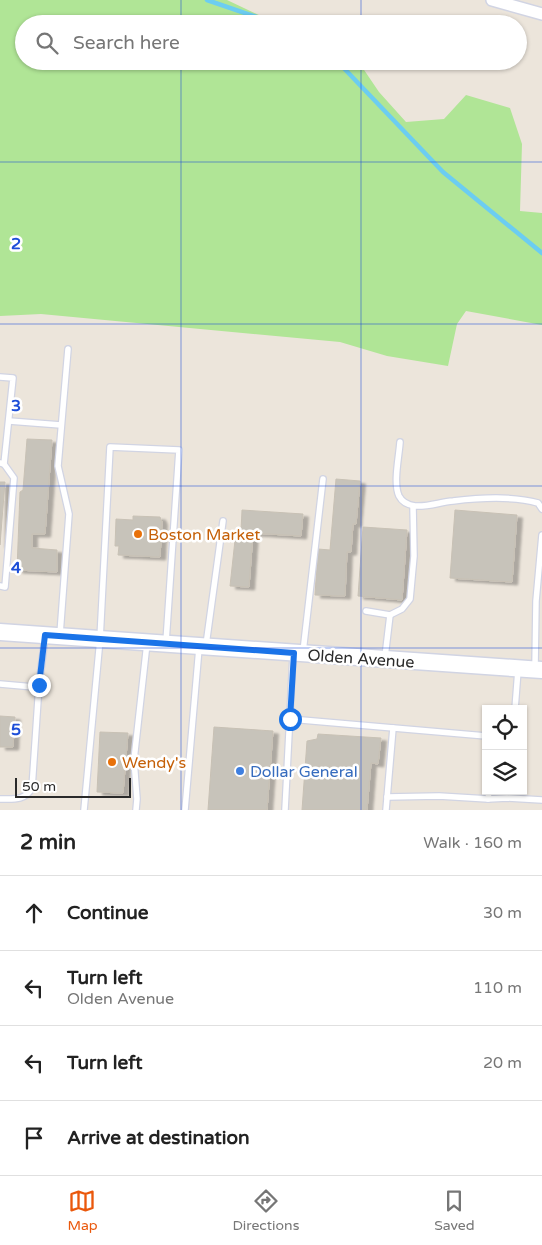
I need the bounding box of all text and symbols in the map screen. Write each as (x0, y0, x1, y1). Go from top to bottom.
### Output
search box (15, 15, 527, 70)
icon: search (33, 29, 61, 57)
text: Search here (73, 32, 180, 54)
text: 2 (11, 234, 21, 254)
text: 3 (11, 396, 21, 416)
place label: Boston Market (148, 525, 260, 545)
marker: Boston Market (132, 528, 144, 540)
text: 4 (11, 558, 21, 578)
street label: Olden Avenue (307, 645, 415, 673)
route end (28, 674, 51, 697)
map controls (482, 705, 527, 795)
button: locate (482, 705, 527, 750)
route start (279, 708, 302, 731)
text: 5 (11, 720, 21, 740)
button: layers (482, 750, 527, 795)
place label: Wendy's (122, 753, 186, 773)
marker: Wendy's (106, 756, 118, 768)
place label: Dollar General (250, 762, 358, 782)
marker: Dollar General (234, 765, 246, 777)
scale bar (15, 775, 131, 798)
text: 50 m (22, 778, 56, 795)
text: 2 min (20, 830, 76, 855)
text: Walk · 160 m (423, 833, 522, 853)
icon: ahead (20, 899, 48, 927)
text: Continue (67, 902, 149, 924)
text: 30 m (483, 903, 522, 923)
text: Turn left (67, 967, 143, 989)
icon: left (20, 974, 48, 1002)
text: 110 m (473, 978, 522, 998)
text: Olden Avenue (67, 989, 174, 1009)
icon: left (20, 1049, 48, 1077)
text: Turn left (67, 1052, 143, 1074)
text: 20 m (483, 1053, 522, 1073)
icon: arrive (20, 1124, 48, 1152)
text: Arrive at destination (67, 1127, 250, 1149)
tab: Map (67, 1187, 98, 1234)
tab: Directions (232, 1187, 299, 1234)
tab: Saved (434, 1187, 475, 1234)

